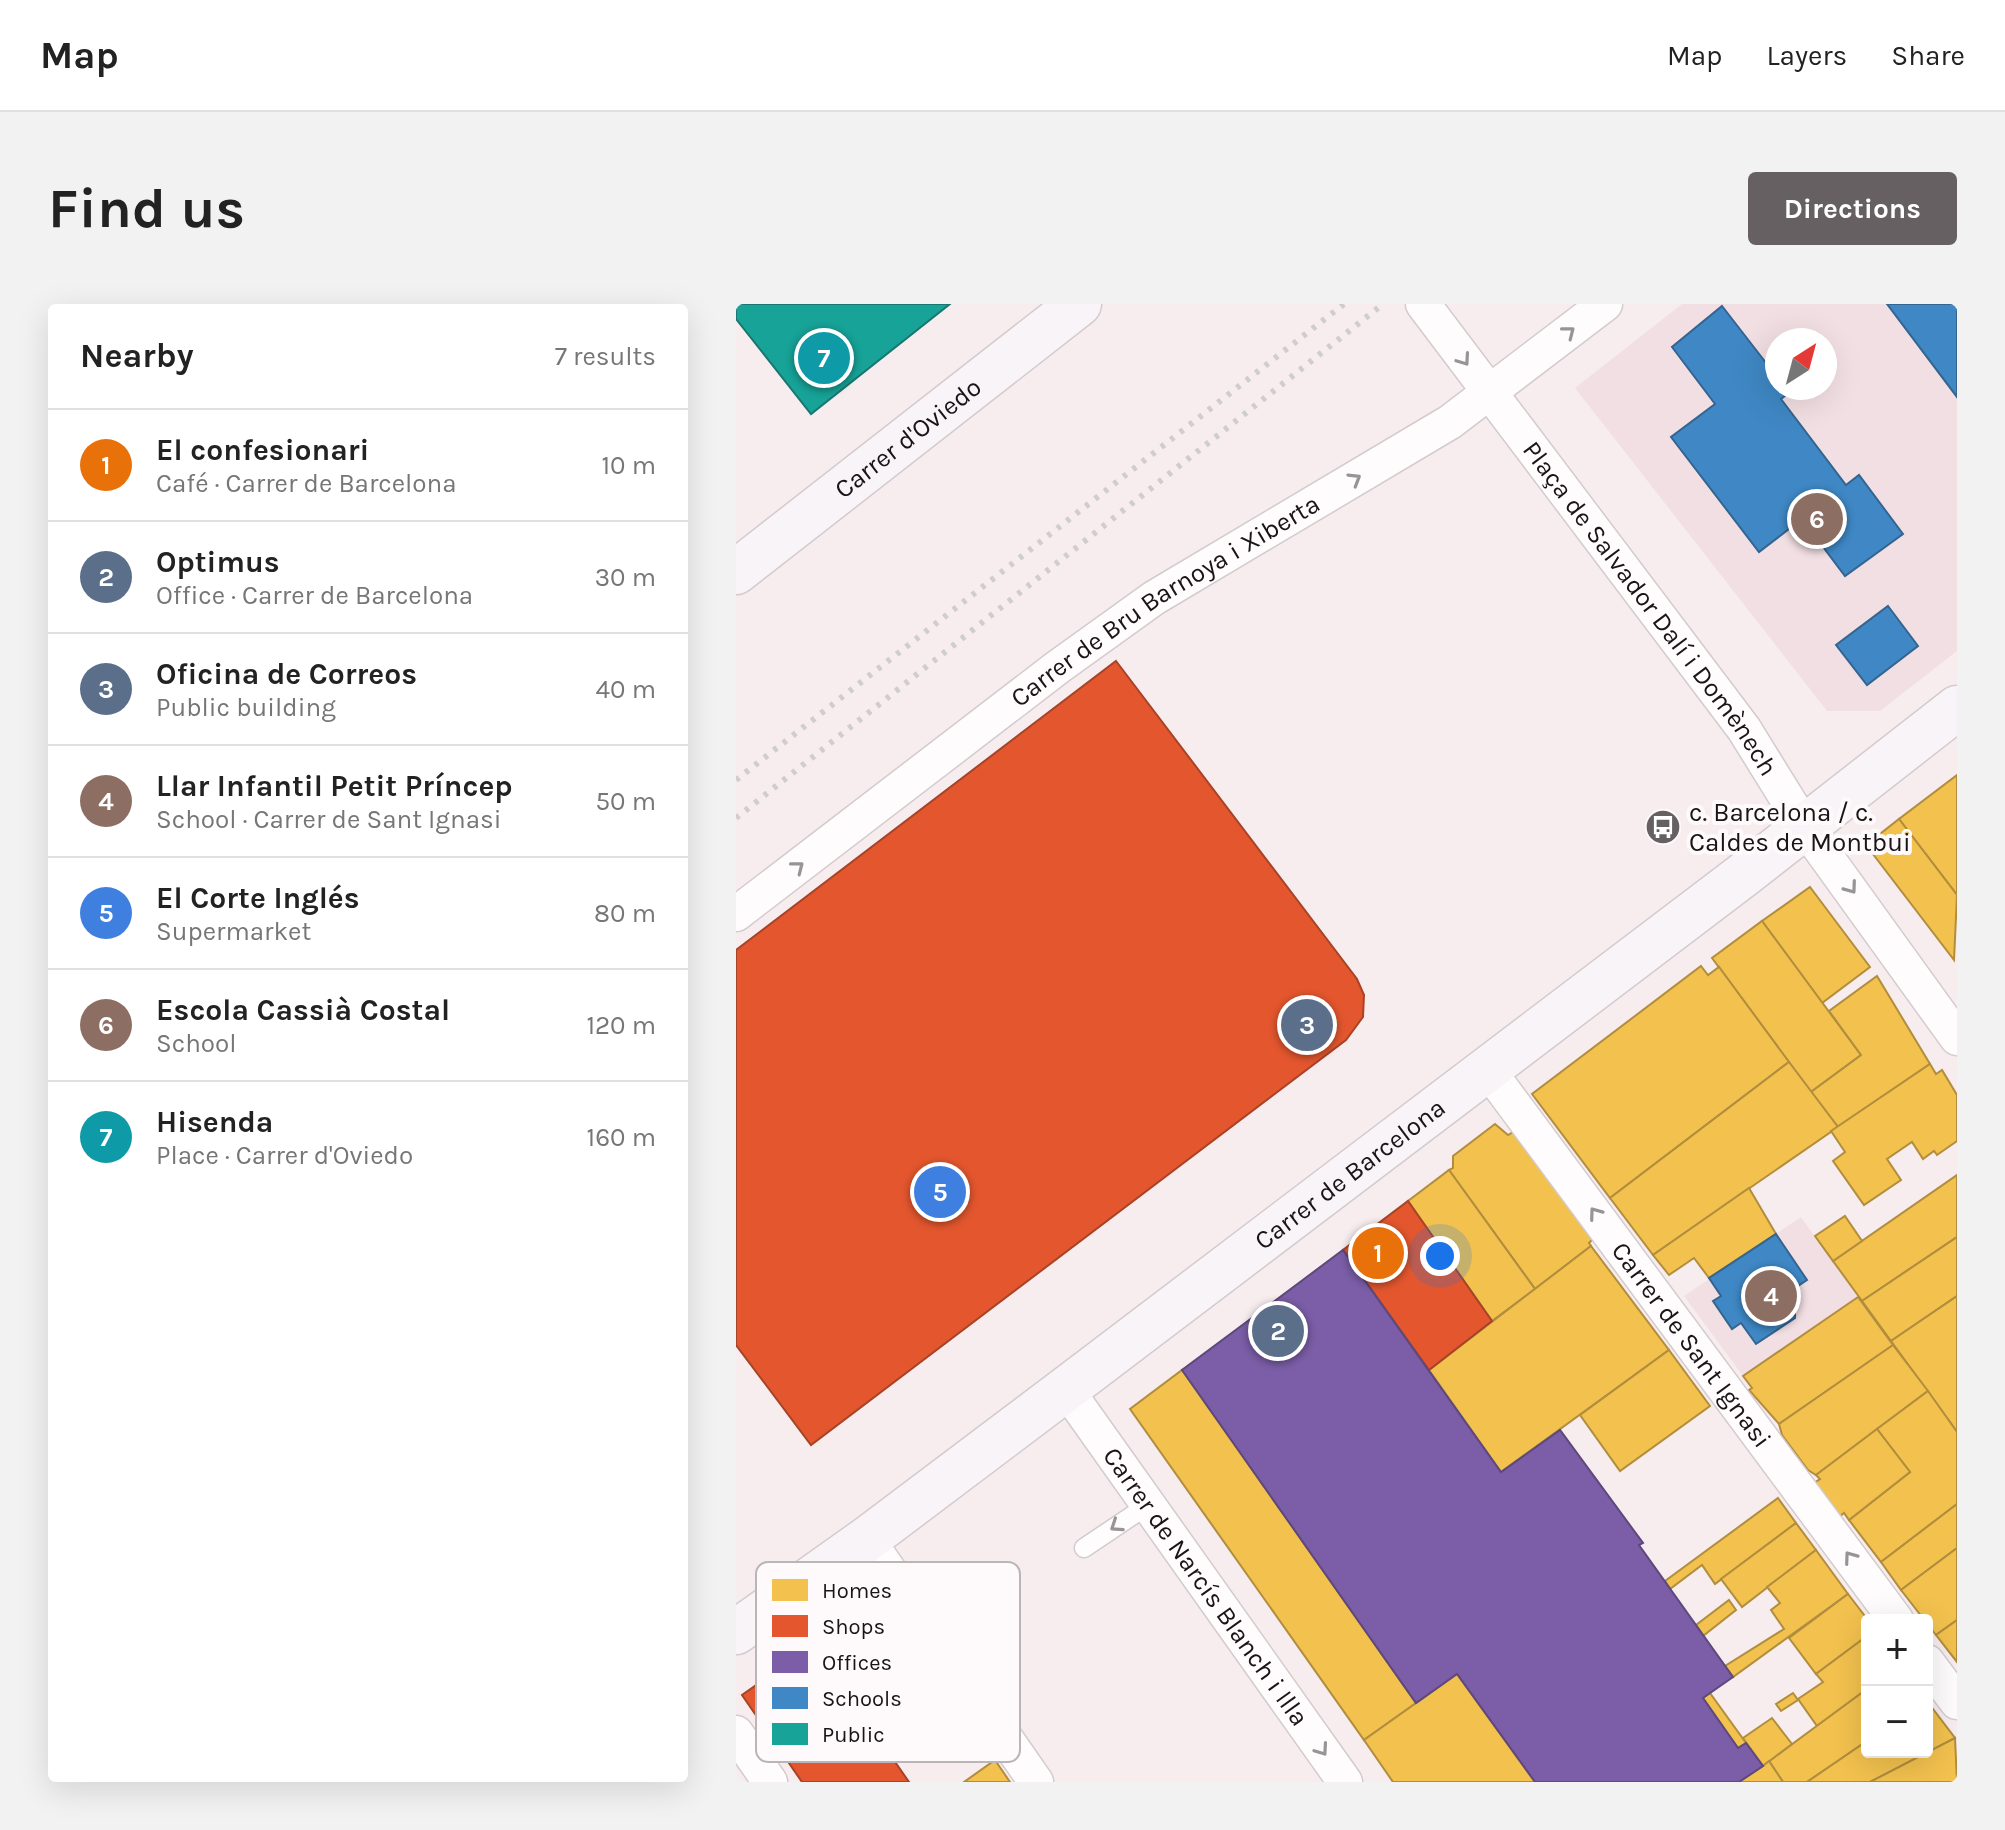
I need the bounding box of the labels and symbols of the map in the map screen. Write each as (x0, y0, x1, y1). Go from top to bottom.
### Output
one-way arrow (1560, 327, 1574, 342)
pin: 7 (798, 328, 850, 388)
north arrow (1765, 328, 1837, 400)
one-way arrow (1454, 351, 1469, 365)
street label: Carrer d'Oviedo (829, 371, 988, 505)
street label: Plaça de Salvador Dalí i Domènech (1516, 435, 1784, 781)
one-way arrow (1346, 473, 1361, 489)
street label: Carrer de Bru Barnoya i Xiberta (1005, 488, 1325, 714)
pin: 6 (1791, 489, 1843, 549)
place label: c. Barcelona / c. Caldes de Montbui (1689, 797, 1911, 858)
bus stop icon: c. Barcelona / c. Caldes de Montbui (1644, 808, 1682, 846)
one-way arrow (789, 862, 804, 876)
one-way arrow (1842, 879, 1856, 894)
pin: 3 (1281, 995, 1333, 1055)
street label: Carrer de Barcelona (1249, 1092, 1451, 1256)
pin: 5 (914, 1162, 966, 1222)
one-way arrow (1590, 1208, 1605, 1222)
pin: 1 (1352, 1223, 1404, 1283)
your location (1420, 1236, 1460, 1276)
street label: Carrer de Sant Ignasi (1605, 1236, 1778, 1454)
pin: 4 (1745, 1266, 1797, 1326)
pin: 2 (1252, 1301, 1304, 1361)
street label: Carrer de Narcís Blanch i Illa (1096, 1441, 1315, 1732)
one-way arrow (1110, 1517, 1125, 1532)
one-way arrow (1845, 1552, 1859, 1566)
legend (756, 1562, 1020, 1762)
text: Homes (822, 1578, 892, 1604)
text: Shops (822, 1614, 885, 1640)
text: Offices (822, 1650, 892, 1676)
text: Schools (822, 1686, 902, 1712)
text: Public (822, 1722, 885, 1748)
one-way arrow (1312, 1741, 1327, 1755)

